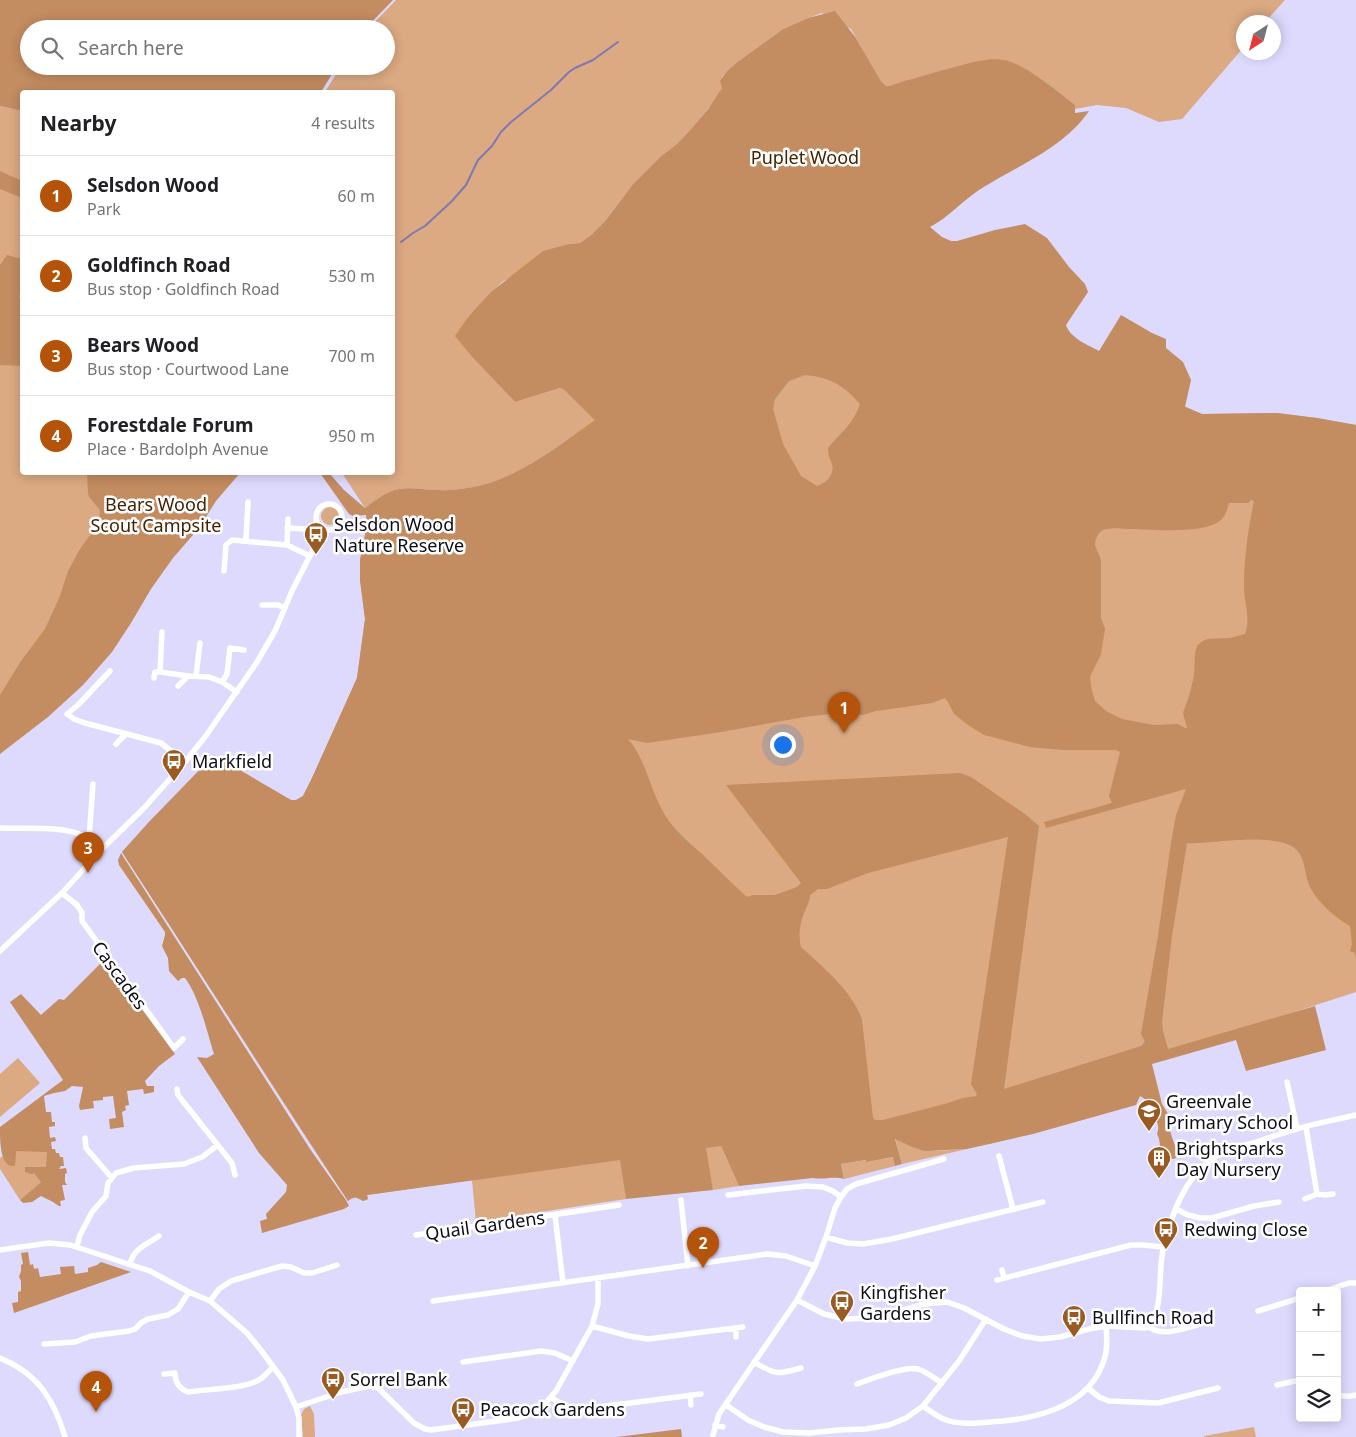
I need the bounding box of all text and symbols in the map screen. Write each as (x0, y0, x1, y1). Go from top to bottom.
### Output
north arrow (1236, 15, 1281, 60)
search box (20, 20, 395, 75)
icon: search (38, 34, 66, 62)
text: Search here (78, 35, 184, 61)
text: Nearby (40, 109, 116, 137)
text: 4 results (311, 112, 375, 134)
park label: Puplet Wood (751, 145, 859, 169)
text: Selsdon Wood (87, 172, 219, 198)
text: 1 (51, 185, 61, 207)
text: 60 m (338, 185, 375, 207)
text: Park (87, 198, 121, 220)
text: Goldfinch Road (87, 252, 231, 278)
text: 2 (51, 265, 61, 287)
text: 530 m (328, 265, 375, 287)
text: Bus stop · Goldfinch Road (87, 278, 280, 300)
text: Bears Wood (87, 332, 199, 358)
text: 3 (51, 345, 61, 367)
text: 700 m (328, 345, 375, 367)
text: Bus stop · Courtwood Lane (87, 358, 289, 380)
text: Forestdale Forum (87, 412, 254, 438)
text: 4 (51, 425, 61, 447)
text: 950 m (328, 425, 375, 447)
text: Place · Bardolph Avenue (87, 438, 268, 460)
park label: Bears Wood Scout Campsite (90, 492, 222, 537)
place label: Selsdon Wood Nature Reserve (334, 512, 464, 557)
bus stop icon: Selsdon Wood Nature Reserve (303, 521, 329, 555)
pin: 1 (828, 692, 860, 733)
your location (770, 732, 796, 758)
bus stop icon: Markfield (161, 748, 187, 782)
place label: Markfield (192, 749, 272, 773)
pin: 3 (72, 832, 104, 873)
street label: Cascades (87, 936, 153, 1014)
place label: Greenvale Primary School (1166, 1089, 1293, 1134)
school or university icon: Greenvale Primary School (1136, 1098, 1162, 1132)
place label: Brightsparks Day Nursery (1176, 1136, 1284, 1181)
building icon: Brightsparks Day Nursery (1146, 1145, 1172, 1179)
street label: Quail Gardens (424, 1205, 546, 1245)
bus stop icon: Redwing Close (1153, 1216, 1179, 1250)
place label: Redwing Close (1184, 1217, 1308, 1241)
pin: 2 (687, 1227, 719, 1268)
place label: Kingfisher Gardens (860, 1280, 947, 1325)
map controls (1296, 1287, 1341, 1422)
button: + (1296, 1287, 1341, 1332)
bus stop icon: Kingfisher Gardens (829, 1289, 855, 1323)
bus stop icon: Bullfinch Road (1061, 1304, 1087, 1338)
place label: Bullfinch Road (1092, 1305, 1214, 1329)
button: − (1296, 1332, 1341, 1377)
bus stop icon: Sorrel Bank (320, 1366, 346, 1400)
place label: Sorrel Bank (350, 1367, 448, 1391)
pin: 4 (80, 1371, 112, 1412)
button: layers (1296, 1377, 1341, 1422)
bus stop icon: Peacock Gardens (450, 1396, 476, 1430)
place label: Peacock Gardens (480, 1397, 625, 1421)

